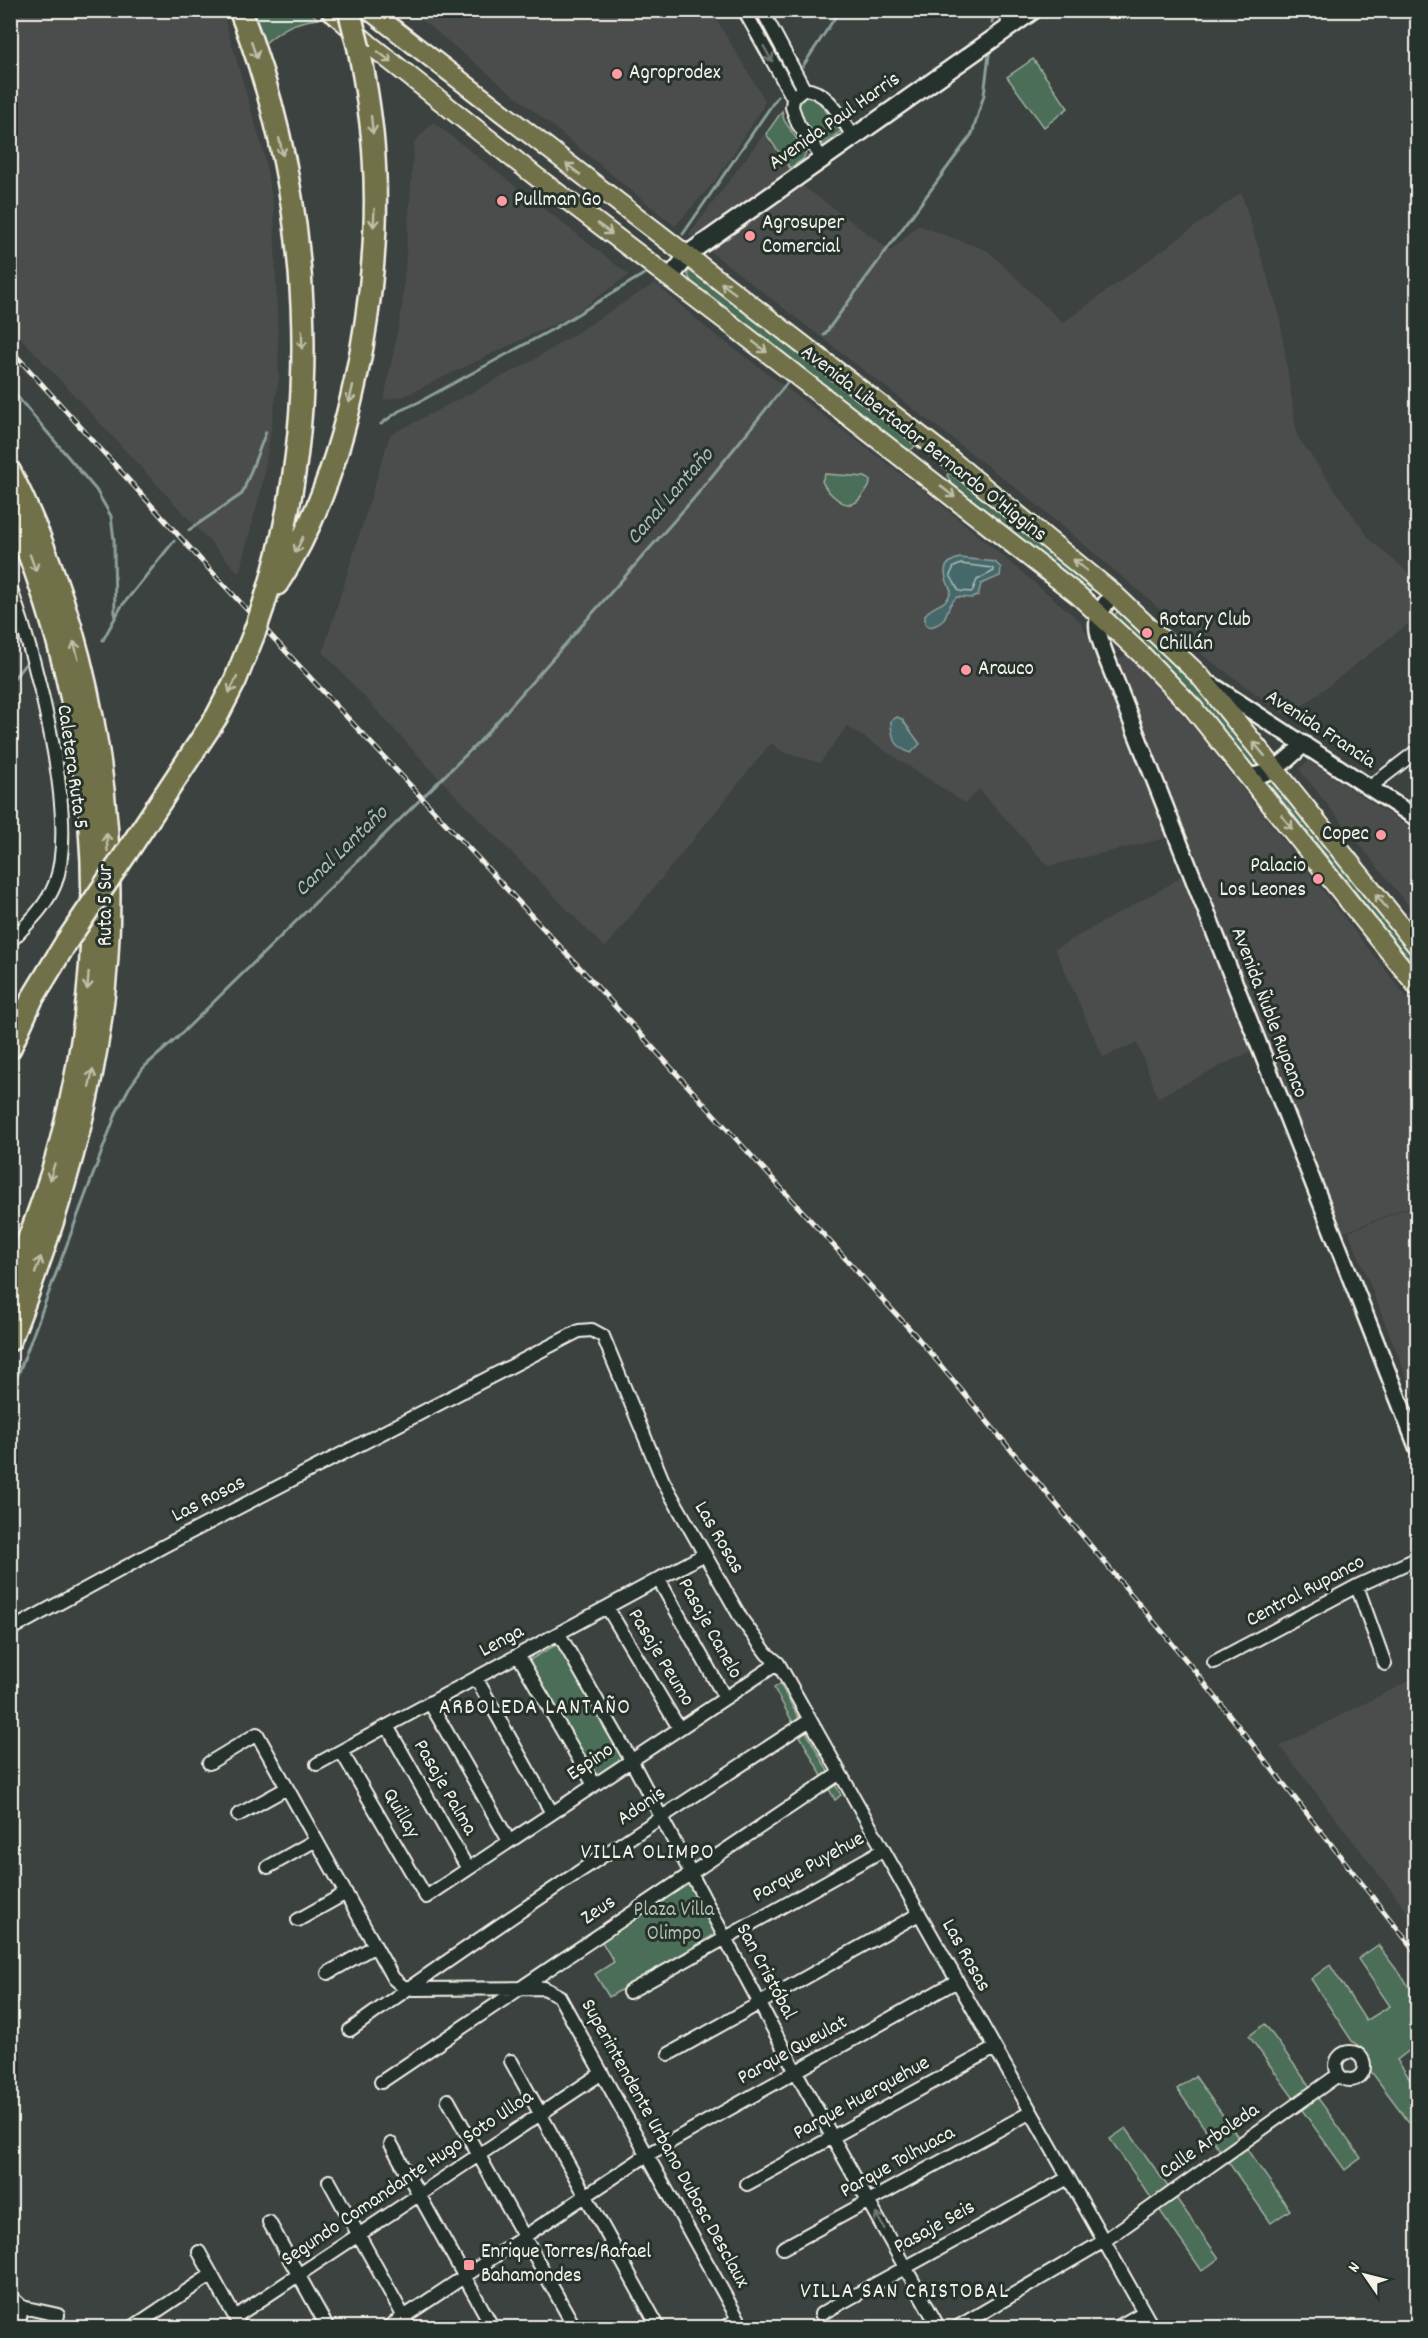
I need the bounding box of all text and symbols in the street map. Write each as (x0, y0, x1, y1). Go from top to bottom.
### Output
one-way arrow (249, 40, 260, 59)
one-way arrow (763, 46, 775, 63)
one-way arrow (377, 51, 393, 64)
place label: Agroprodex (629, 59, 721, 89)
street label: Avenida Paul Harris (763, 65, 907, 179)
marker: Agroprodex (610, 67, 624, 81)
one-way arrow (366, 114, 377, 134)
one-way arrow (276, 136, 287, 156)
one-way arrow (566, 162, 582, 175)
place label: Pullman Go (514, 186, 601, 216)
marker: Pullman Go (495, 194, 509, 208)
one-way arrow (369, 208, 380, 228)
place label: Agrosuper Comercial (762, 209, 845, 263)
one-way arrow (597, 223, 613, 235)
marker: Agrosuper Comercial (743, 229, 757, 243)
one-way arrow (720, 281, 736, 294)
one-way arrow (296, 330, 308, 350)
street label: Avenida Libertador Bernardo O'Higgins (793, 338, 1053, 550)
one-way arrow (752, 341, 768, 353)
one-way arrow (345, 385, 357, 404)
water label: Canal Lantaño (620, 441, 723, 552)
one-way arrow (940, 485, 956, 498)
one-way arrow (293, 536, 305, 554)
one-way arrow (28, 553, 39, 571)
one-way arrow (1072, 558, 1088, 571)
place label: Rotary Club Chillán (1159, 606, 1251, 660)
marker: Rotary Club Chillán (1140, 626, 1154, 640)
one-way arrow (70, 640, 82, 659)
place label: Arauco (978, 655, 1034, 685)
marker: Arauco (959, 663, 973, 677)
one-way arrow (227, 675, 238, 693)
street label: Avenida Francia (1259, 683, 1382, 778)
street label: Caletera Ruta 5 (47, 703, 95, 831)
one-way arrow (1253, 741, 1266, 757)
water label: Canal Lantaño (288, 798, 397, 905)
one-way arrow (1280, 814, 1293, 830)
place label: Copec (1322, 820, 1369, 850)
marker: Copec (1374, 828, 1388, 842)
one-way arrow (101, 832, 112, 852)
place label: Palacio Los Leones (1219, 852, 1306, 906)
street label: Ruta 5 Sur (92, 864, 122, 946)
marker: Palacio Los Leones (1311, 872, 1325, 886)
one-way arrow (1375, 893, 1388, 909)
street label: Avenida Ñuble Rupanco (1222, 923, 1314, 1103)
one-way arrow (82, 971, 93, 991)
one-way arrow (86, 1068, 97, 1088)
one-way arrow (46, 1162, 57, 1181)
one-way arrow (33, 1256, 44, 1275)
street label: Las Rosas (167, 1469, 251, 1531)
street label: Las Rosas (685, 1496, 751, 1580)
street label: Central Rupanco (1241, 1548, 1371, 1636)
street label: Pasaje Canelo (669, 1573, 749, 1685)
street label: Pasaje Peumo (619, 1603, 701, 1713)
street label: Lenga (474, 1617, 531, 1666)
district label: ARBOLEDA LANTAÑO (439, 1693, 631, 1724)
street label: Pasaje Palma (404, 1734, 484, 1843)
street label: Espino (561, 1736, 621, 1790)
street label: Adonis (612, 1780, 672, 1834)
street label: Quillay (374, 1783, 427, 1845)
street label: Parque Puyehue (748, 1825, 870, 1911)
district label: VILLA OLIMPO (581, 1838, 715, 1869)
street label: Zeus (576, 1888, 622, 1934)
park label: Plaza Villa Olimpo (634, 1896, 716, 1950)
street label: Las Rosas (933, 1914, 997, 1998)
street label: San Cristóbal (727, 1918, 803, 2026)
street label: Superintendente Urbano Dubosc Desclaux (572, 1994, 756, 2294)
street label: Parque Queulat (732, 2008, 854, 2094)
street label: Parque Huerquehue (788, 2049, 936, 2149)
street label: Segundo Comandante Hugo Soto Ulloa (276, 2083, 541, 2275)
street label: Calle Arboleda (1154, 2096, 1267, 2188)
street label: Parque Tolhuaca (835, 2118, 962, 2207)
street label: Pasaje Seis (889, 2193, 981, 2263)
one-way arrow (874, 2213, 885, 2231)
place label: Enrique Torres/Rafael Bahamondes (481, 2238, 651, 2292)
north arrow (1335, 2245, 1395, 2305)
marker: Enrique Torres/Rafael Bahamondes (462, 2258, 476, 2272)
text: N (1343, 2258, 1367, 2278)
district label: VILLA SAN CRISTOBAL (800, 2277, 1010, 2308)

